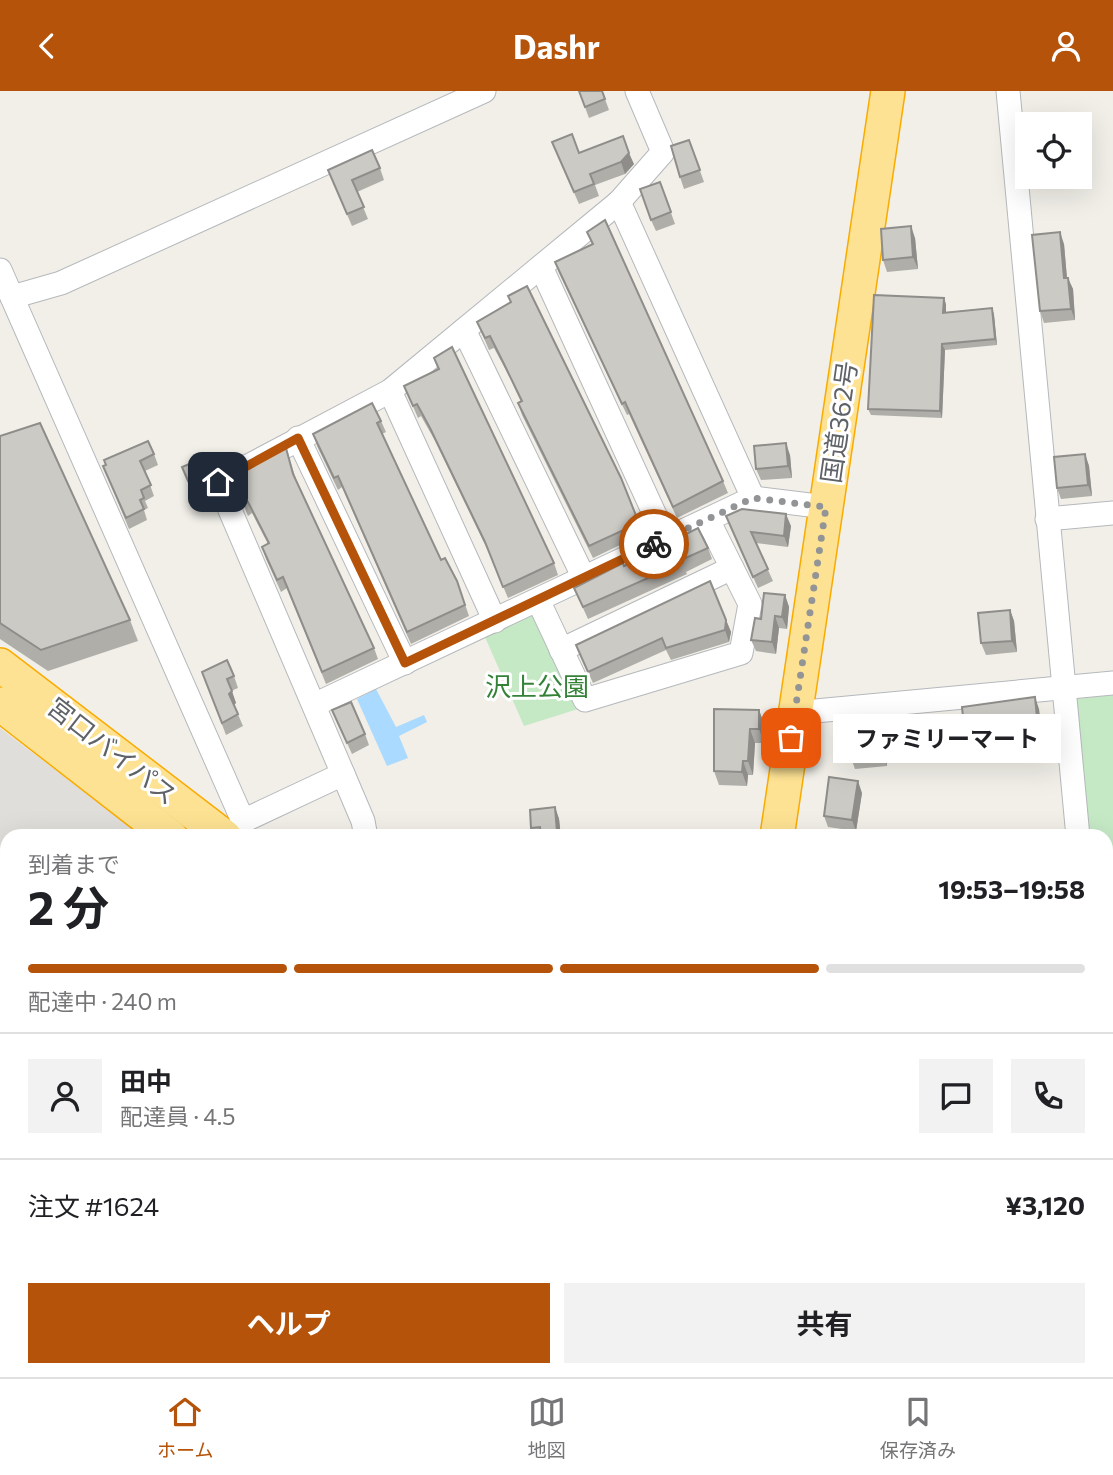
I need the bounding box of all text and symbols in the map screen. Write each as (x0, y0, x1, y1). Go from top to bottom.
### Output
text: Dashr (513, 26, 600, 66)
icon: back (28, 27, 66, 65)
icon: person (1047, 27, 1085, 65)
map controls (1015, 112, 1092, 189)
button: locate (1015, 112, 1092, 189)
street label: 国道362号 (814, 359, 862, 485)
pin (188, 452, 248, 512)
icon: home (199, 463, 237, 501)
courier (619, 509, 689, 579)
icon: bike (635, 525, 673, 563)
park label: 沢上公園 (485, 670, 589, 701)
street label: 宮口バイパス (42, 690, 184, 810)
pin (761, 708, 821, 768)
callout: ファミリーマート (833, 713, 1060, 763)
icon: bag (772, 719, 810, 757)
text: ファミリーマート (855, 724, 1039, 752)
text: 到着まで (28, 850, 120, 878)
text: 19:53–19:58 (938, 873, 1085, 904)
text: 2 分 (28, 878, 109, 934)
text: 配達中 · 240 m (28, 987, 177, 1015)
button: person (28, 1059, 102, 1133)
button: chat (919, 1059, 993, 1133)
button: phone (1011, 1059, 1085, 1133)
text: 田中 (120, 1065, 172, 1096)
text: 配達員 · 4.5 (120, 1102, 236, 1130)
text: ¥3,120 (1005, 1189, 1085, 1220)
text: 注文 #1624 (28, 1190, 159, 1221)
button: ヘルプ (28, 1283, 550, 1363)
button: 共有 (564, 1283, 1085, 1363)
tab: ホーム (157, 1393, 214, 1462)
tab: 地図 (528, 1393, 566, 1462)
tab: 保存済み (880, 1393, 956, 1462)

